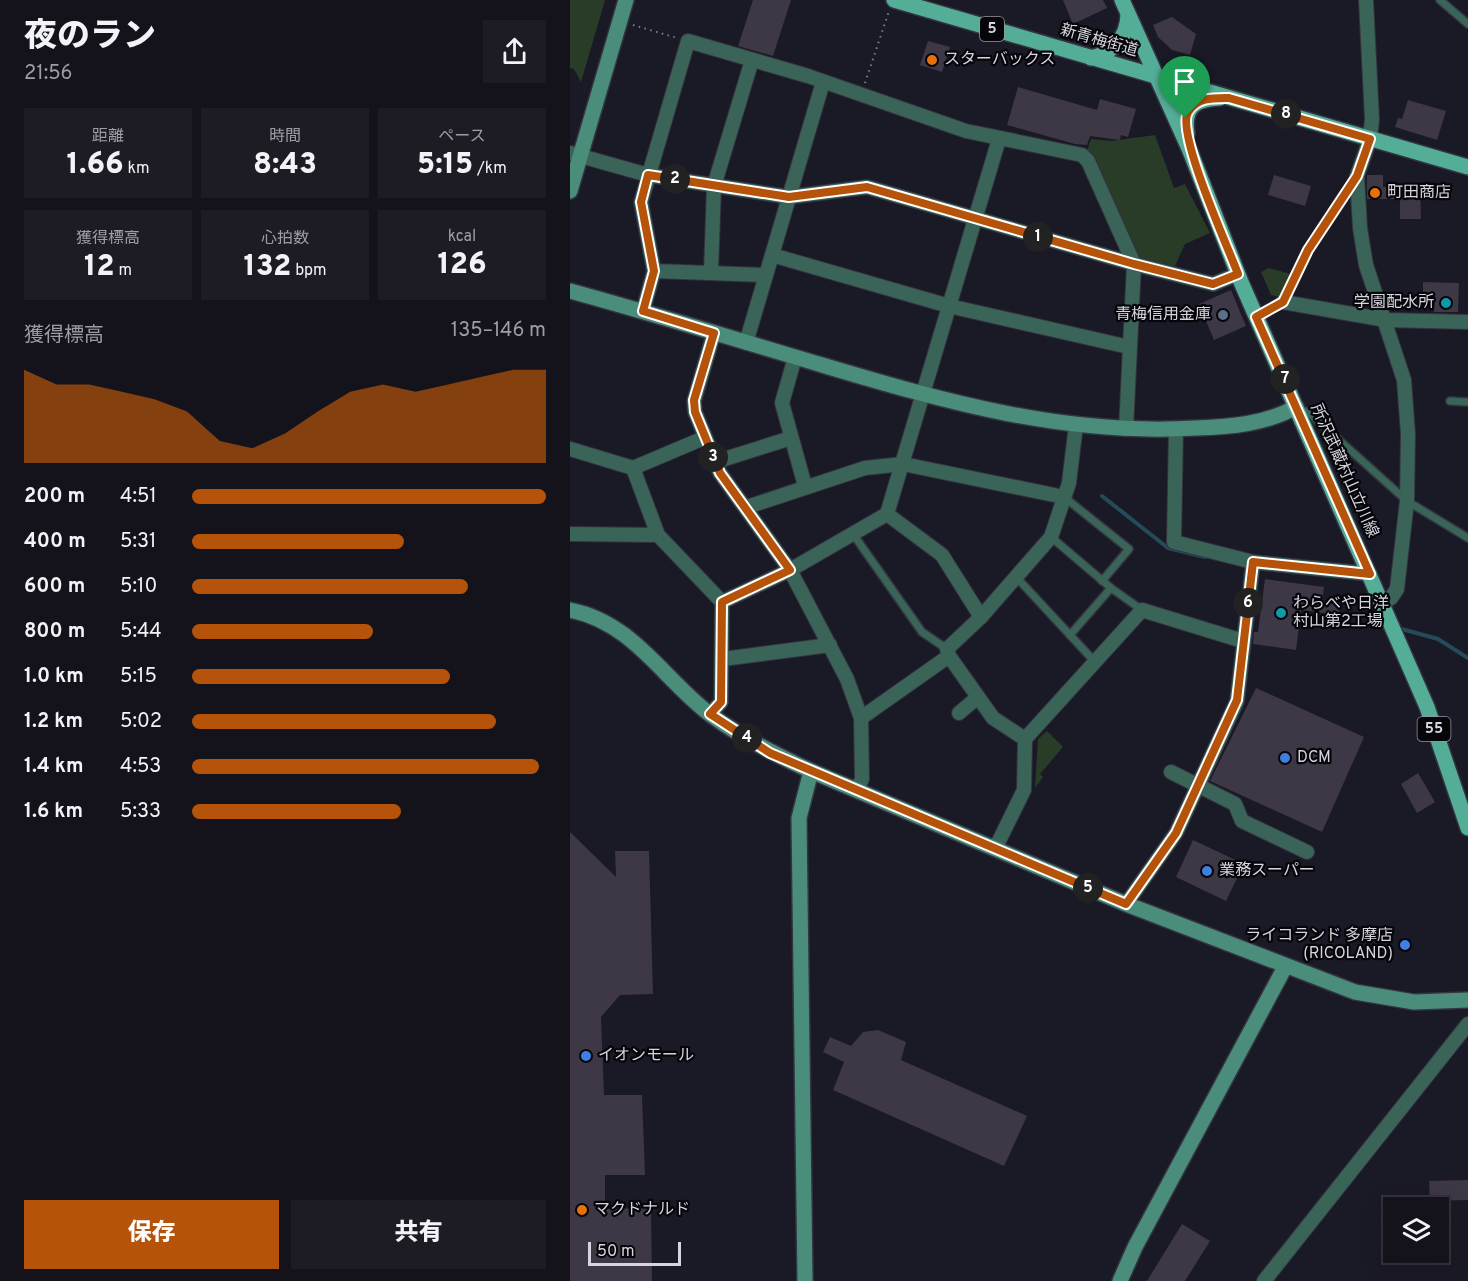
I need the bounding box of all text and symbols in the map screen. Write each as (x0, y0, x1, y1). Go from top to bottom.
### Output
text: 夜のラン (24, 17, 156, 59)
road number: 5 (980, 17, 1004, 41)
button: share (483, 20, 546, 83)
street label: 新青梅街道 (1058, 20, 1140, 62)
place label: スターバックス (944, 50, 1055, 70)
marker: スターバックス (925, 53, 939, 67)
pin (1159, 56, 1210, 118)
text: 21:56 (24, 61, 73, 87)
icon: arrive (1168, 65, 1201, 98)
pin: 8 (1271, 99, 1301, 129)
text: 8 (1281, 104, 1291, 124)
text: 距離 (92, 127, 124, 147)
text: 時間 (269, 127, 301, 147)
text: ペース (438, 127, 486, 147)
text: 1.66 (66, 147, 124, 184)
text: 8:43 (253, 147, 317, 184)
text: 5:15 (417, 147, 473, 184)
text: km (124, 159, 150, 179)
text: /km (473, 159, 507, 179)
pin: 2 (660, 164, 690, 194)
text: 2 (670, 169, 680, 189)
place label: 町田商店 (1387, 183, 1451, 203)
marker: 町田商店 (1368, 186, 1382, 200)
pin: 1 (1023, 222, 1053, 252)
text: kcal (448, 227, 476, 247)
text: 1 (1035, 227, 1041, 247)
text: 獲得標高 (76, 229, 140, 249)
text: 心拍数 (261, 229, 309, 249)
text: 126 (437, 247, 487, 284)
text: 12 (84, 249, 115, 286)
text: 132 (243, 249, 291, 286)
text: m (115, 261, 132, 281)
text: bpm (291, 261, 327, 281)
place label: 学園配水所 (1354, 293, 1434, 313)
marker: 学園配水所 (1439, 296, 1453, 310)
place label: 青梅信用金庫 (1115, 305, 1211, 325)
marker: 青梅信用金庫 (1216, 308, 1230, 322)
text: 135–146 m (451, 318, 546, 344)
text: 獲得標高 (24, 323, 104, 349)
pin: 7 (1270, 364, 1300, 394)
text: 7 (1281, 369, 1289, 389)
street label: 所沢武蔵村山立川線 (1306, 401, 1382, 541)
pin: 3 (698, 442, 728, 472)
text: 3 (708, 447, 718, 467)
text: 200 m (24, 484, 85, 510)
text: 4:51 (120, 484, 157, 510)
text: 400 m (24, 529, 86, 555)
text: 5:31 (120, 529, 156, 555)
text: 600 m (24, 574, 85, 600)
text: 5:10 (120, 574, 157, 600)
pin: 6 (1233, 588, 1263, 618)
text: 6 (1243, 593, 1253, 613)
place label: わらべや日洋 村山第2工場 (1293, 594, 1389, 632)
marker: わらべや日洋 村山第2工場 (1274, 606, 1288, 620)
text: 800 m (24, 619, 85, 645)
text: 5:44 (120, 619, 162, 645)
text: 1.0 km (24, 664, 84, 690)
text: 5:15 (120, 664, 157, 690)
text: 1.2 km (24, 709, 83, 735)
text: 5:02 (120, 709, 162, 735)
road number: 55 (1418, 717, 1450, 741)
pin: 4 (732, 723, 762, 753)
text: 4 (742, 728, 752, 748)
place label: DCM (1297, 748, 1331, 768)
marker: DCM (1278, 751, 1292, 765)
text: 1.4 km (24, 754, 84, 780)
text: 4:53 (120, 754, 161, 780)
text: 1.6 km (24, 799, 83, 825)
text: 5:33 (120, 799, 161, 825)
place label: 業務スーパー (1219, 861, 1315, 881)
marker: 業務スーパー (1200, 864, 1214, 878)
pin: 5 (1073, 873, 1103, 903)
text: 5 (1083, 878, 1093, 898)
place label: ライコランド 多摩店 (RICOLAND) (1245, 926, 1393, 964)
marker: ライコランド 多摩店 (RICOLAND) (1398, 938, 1412, 952)
place label: イオンモール (598, 1046, 694, 1066)
marker: イオンモール (579, 1049, 593, 1063)
map controls (1383, 1197, 1449, 1263)
button: layers (1383, 1197, 1449, 1263)
button: 保存 (24, 1200, 279, 1269)
button: 共有 (291, 1200, 546, 1269)
place label: マクドナルド (594, 1200, 690, 1220)
marker: マクドナルド (575, 1203, 589, 1217)
scale bar (588, 1239, 681, 1266)
text: 50 m (597, 1242, 635, 1262)

